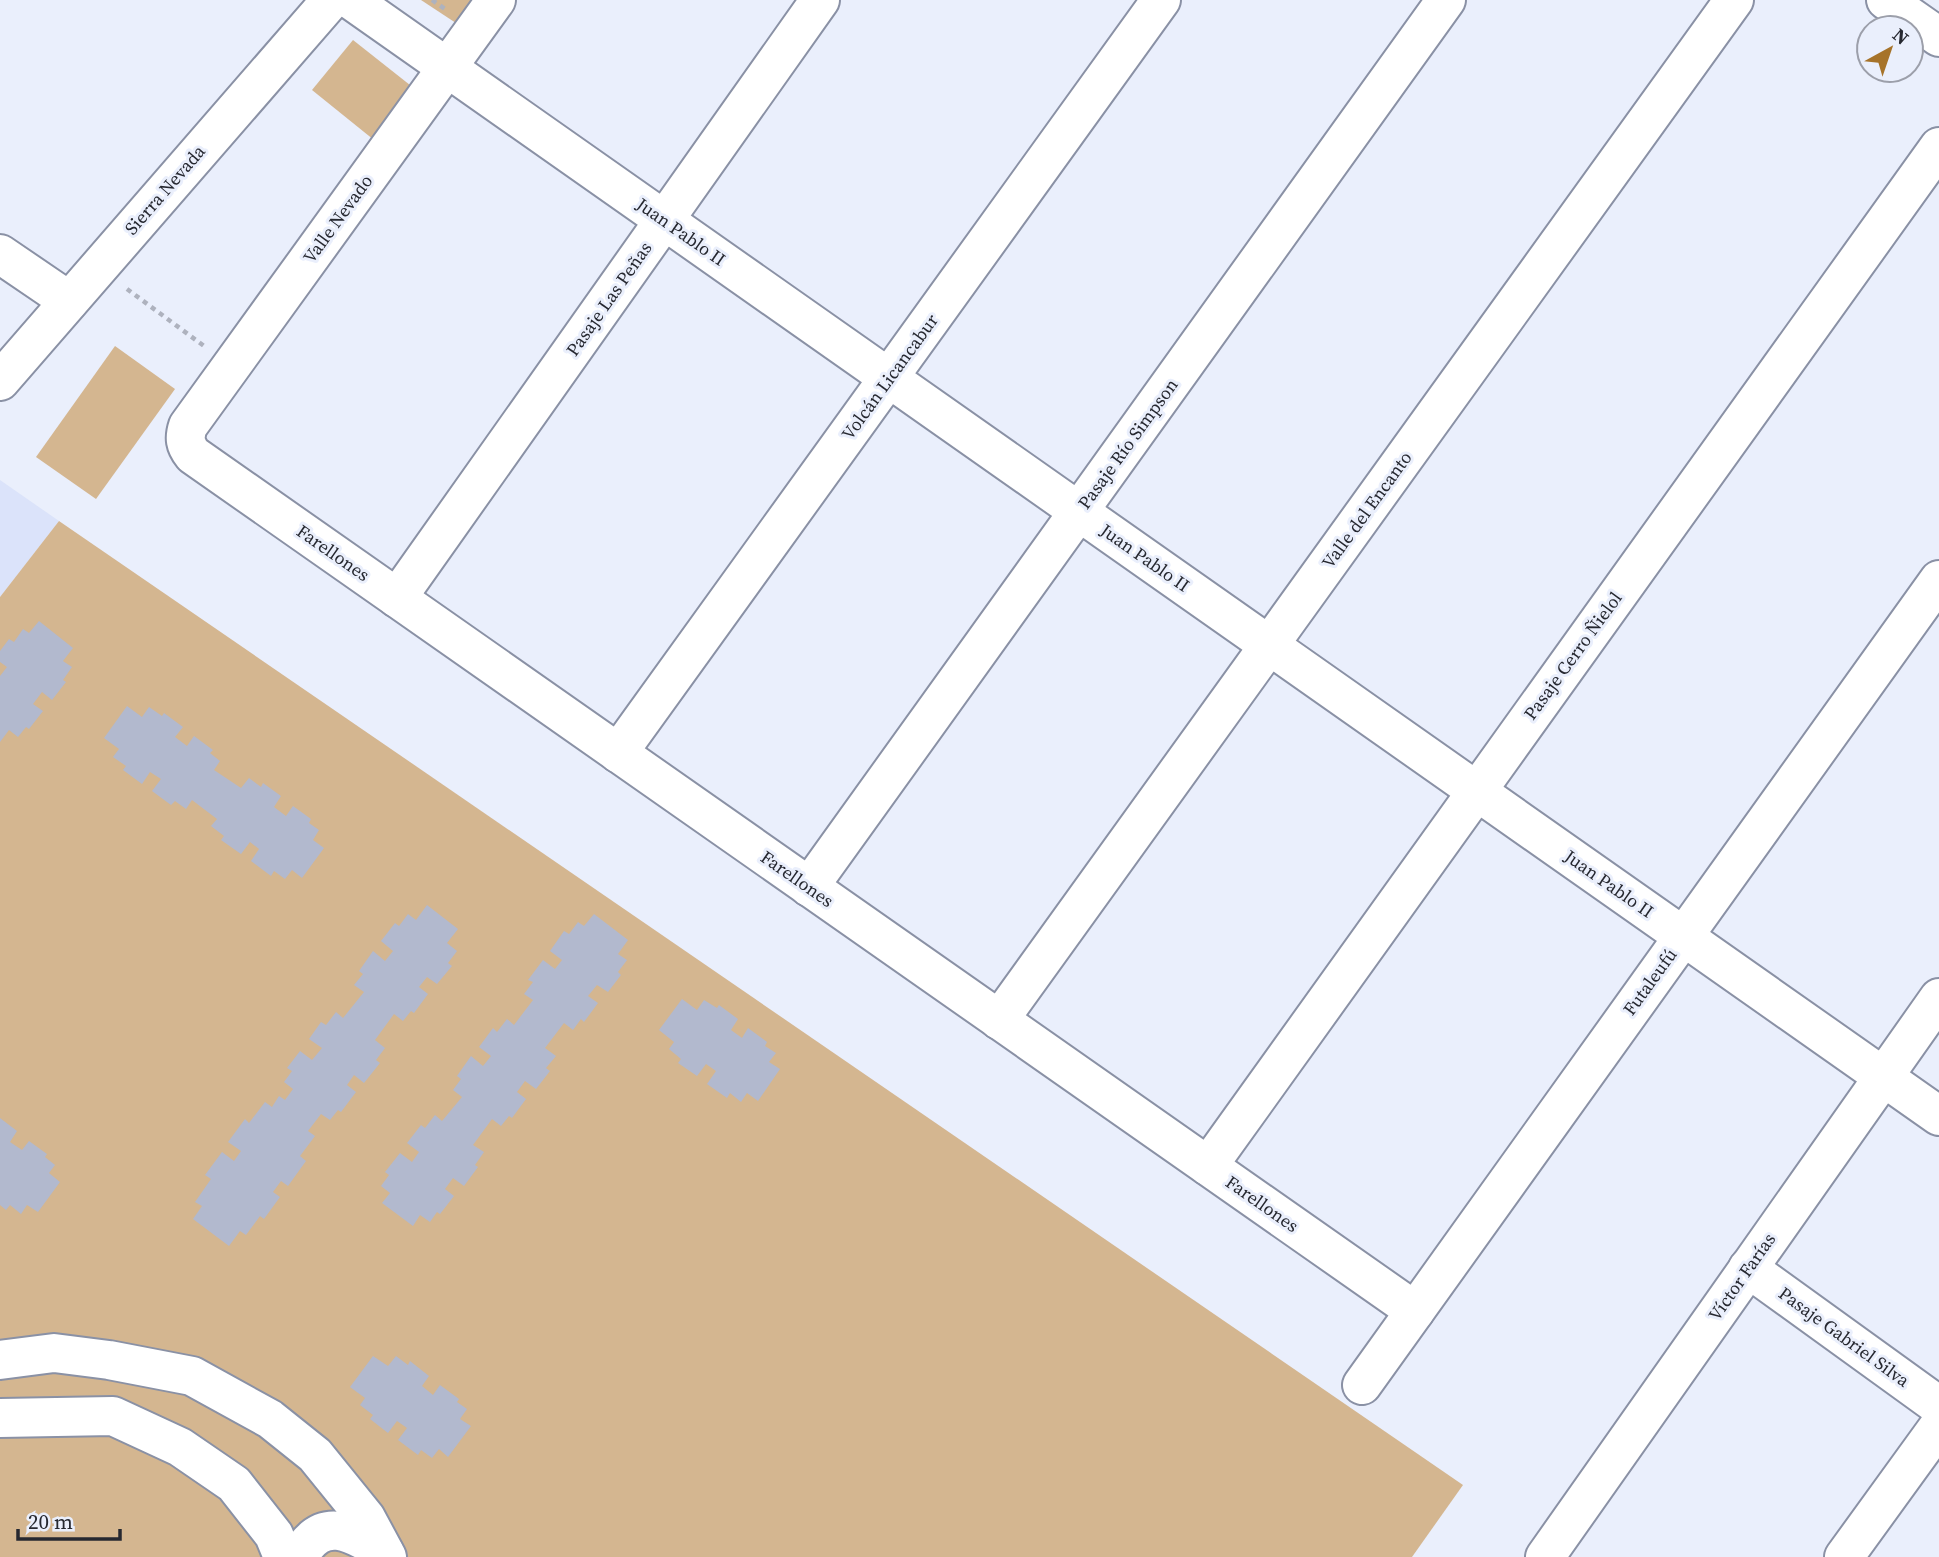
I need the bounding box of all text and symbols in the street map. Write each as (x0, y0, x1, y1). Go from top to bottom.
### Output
north arrow (1855, 14, 1925, 84)
text: N (1887, 22, 1915, 50)
street label: Sierra Nevada (119, 139, 211, 240)
street label: Valle Nevado (297, 169, 378, 268)
street label: Juan Pablo II (631, 191, 731, 272)
street label: Pasaje Las Peñas (560, 236, 657, 361)
street label: Volcán Licancabur (835, 308, 944, 445)
street label: Pasaje Río Simpson (1072, 373, 1184, 514)
street label: Valle del Encanto (1316, 446, 1418, 573)
street label: Juan Pablo II (1095, 517, 1195, 598)
street label: Farellones (292, 518, 375, 587)
street label: Pasaje Cerro Ñielol (1518, 587, 1628, 725)
street label: Juan Pablo II (1559, 843, 1659, 924)
street label: Farellones (756, 844, 839, 913)
street label: Futaleufú (1617, 943, 1682, 1020)
street label: Farellones (1221, 1169, 1304, 1238)
street label: Víctor Farías (1702, 1228, 1781, 1326)
street label: Pasaje Gabriel Silva (1774, 1281, 1915, 1393)
scale bar (18, 1498, 119, 1542)
text: 20 m (28, 1507, 73, 1536)

